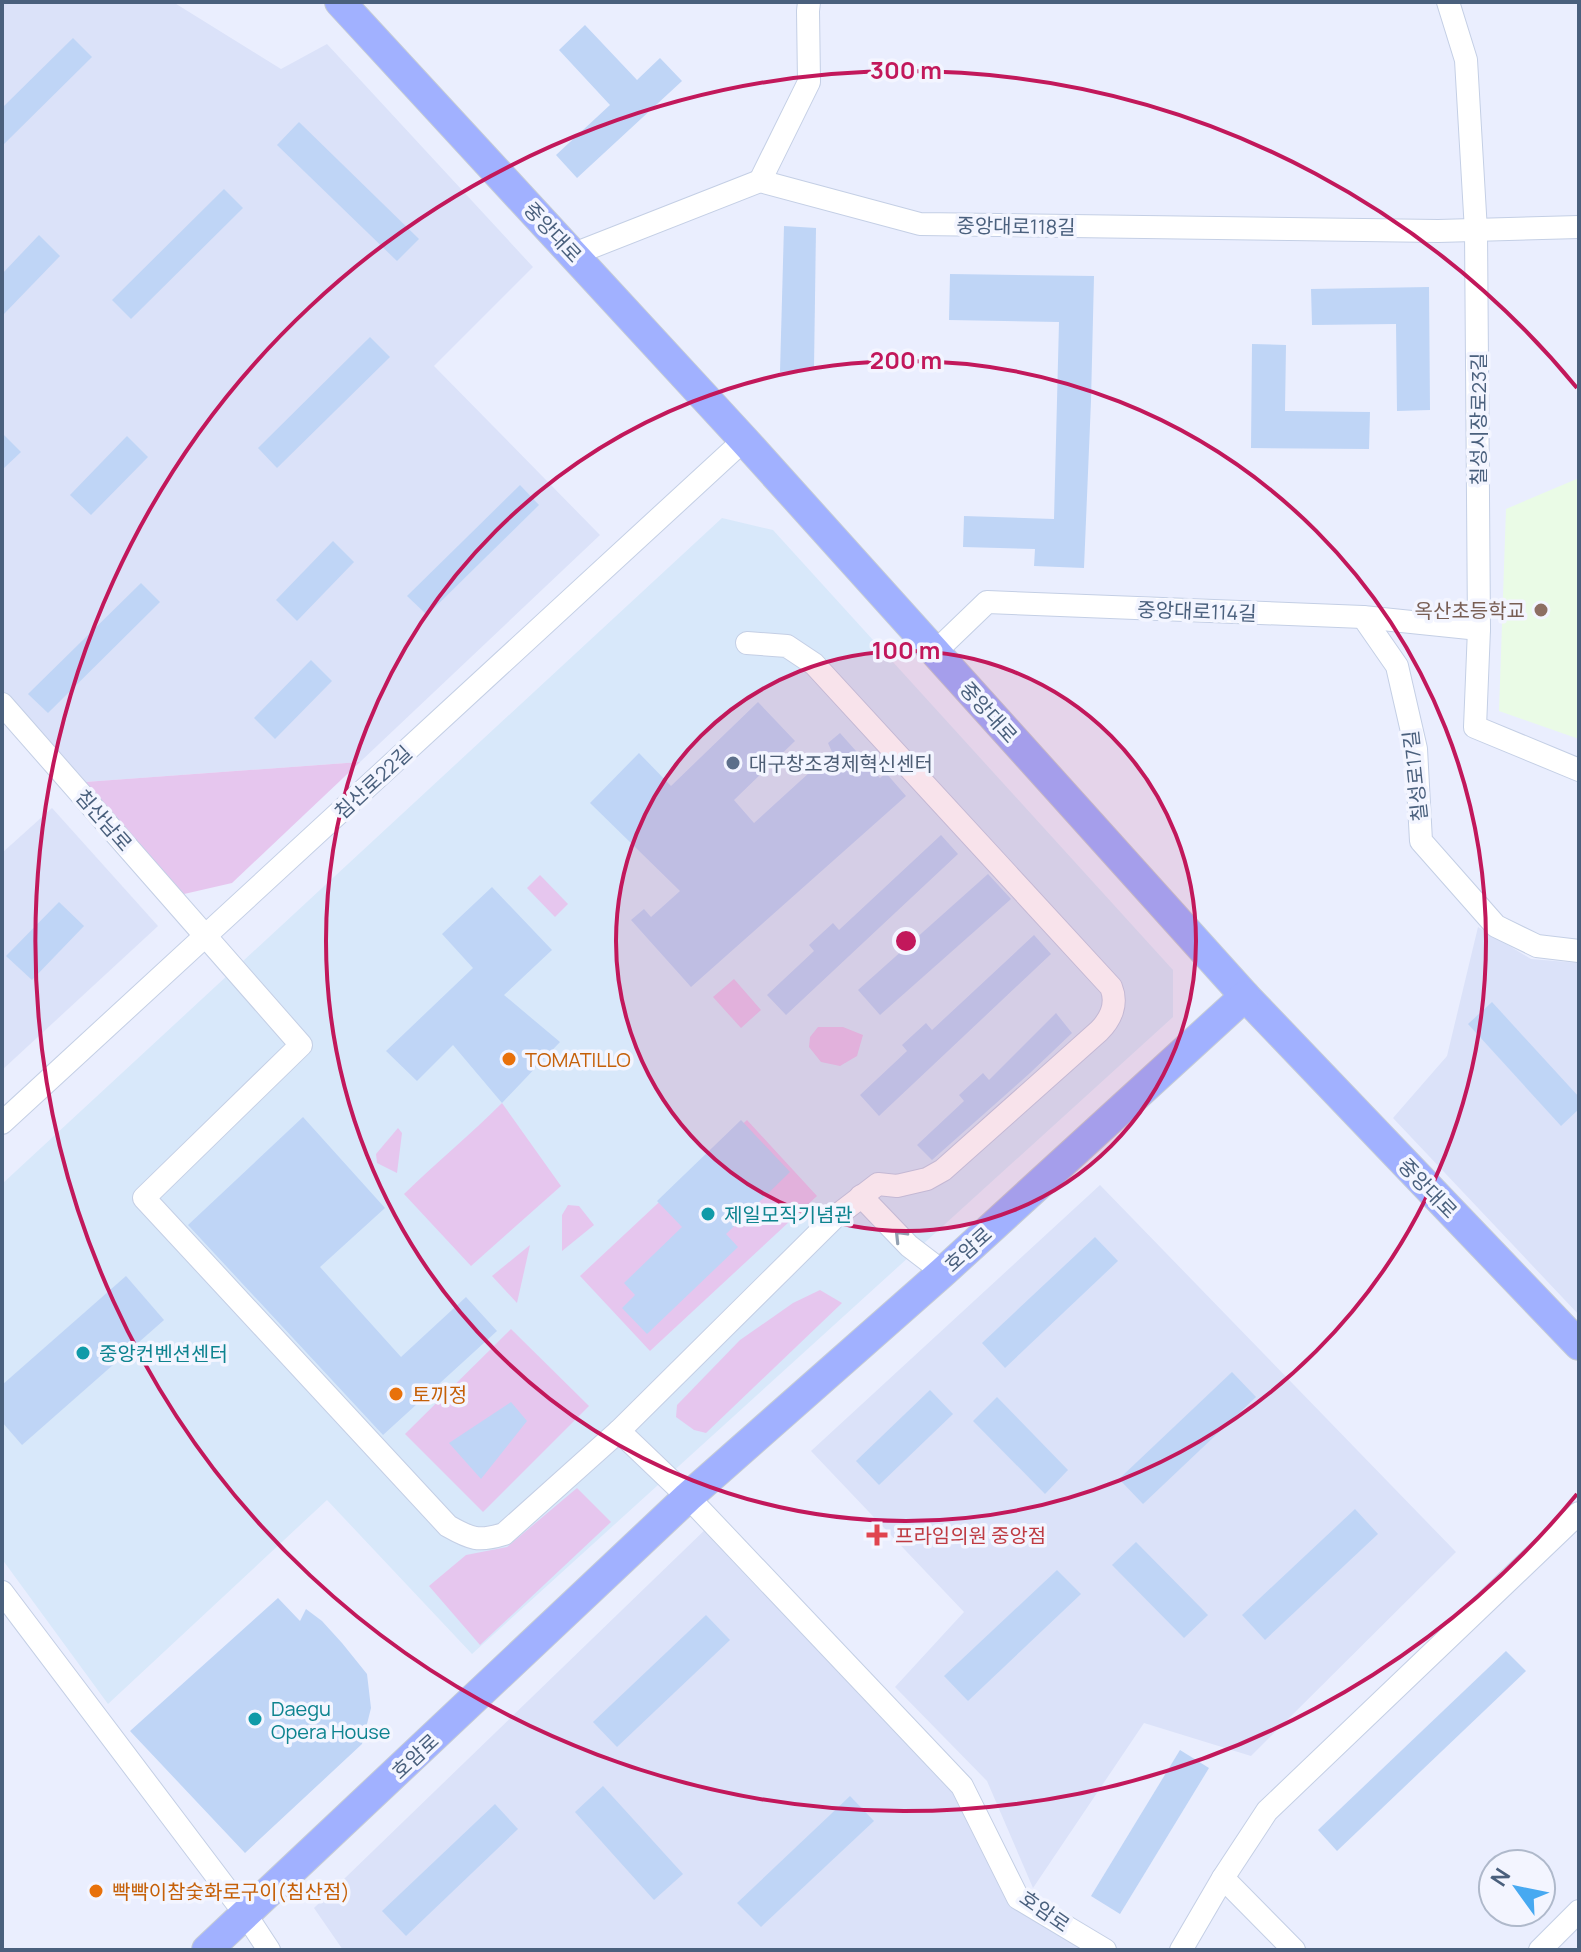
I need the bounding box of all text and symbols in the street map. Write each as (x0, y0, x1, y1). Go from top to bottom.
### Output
text: 300 m (870, 53, 942, 86)
street label: 중앙대로 (518, 196, 588, 268)
street label: 중앙대로118길 (956, 211, 1076, 241)
text: 200 m (870, 343, 942, 376)
street label: 칠성시장로23길 (1465, 353, 1492, 485)
street label: 중앙대로114길 (1137, 595, 1257, 627)
place label: 옥산초등학교 (1415, 597, 1525, 624)
marker: 옥산초등학교 (1532, 601, 1550, 619)
text: 100 m (872, 633, 940, 666)
street label: 중앙대로 (954, 676, 1024, 748)
street label: 칠성로17길 (1397, 729, 1433, 823)
street label: 침산로22길 (329, 739, 417, 825)
place label: 대구창조경제혁신센터 (749, 750, 933, 777)
marker: 대구창조경제혁신센터 (724, 754, 742, 772)
street label: 침산남로 (70, 783, 138, 857)
centre of rings (892, 927, 920, 955)
place label: TOMATILLO (525, 1046, 631, 1073)
marker: TOMATILLO (500, 1050, 518, 1068)
street label: 중앙대로 (1393, 1152, 1463, 1224)
place label: 제일모직기념관 (724, 1201, 853, 1228)
marker: 제일모직기념관 (699, 1205, 717, 1223)
street label: 호암로 (938, 1220, 998, 1278)
one-way arrow (894, 1231, 909, 1245)
place label: 중앙컨벤션센터 (99, 1340, 228, 1367)
marker: 중앙컨벤션센터 (74, 1344, 92, 1362)
place label: 토끼정 (412, 1381, 467, 1408)
marker: 토끼정 (387, 1385, 405, 1403)
place label: 프라임의원 중앙점 (895, 1522, 1046, 1549)
marker: 프라임의원 중앙점 (866, 1524, 888, 1546)
place label: Daegu Opera House (271, 1695, 391, 1745)
marker: Daegu Opera House (246, 1710, 264, 1728)
street label: 호암로 (386, 1727, 444, 1785)
north arrow (1477, 1848, 1557, 1928)
text: N (1483, 1862, 1517, 1892)
place label: 빡빡이참숯화로구이(침산점) (112, 1878, 350, 1905)
marker: 빡빡이참숯화로구이(침산점) (87, 1882, 105, 1900)
street label: 호암로 (1015, 1884, 1075, 1938)

